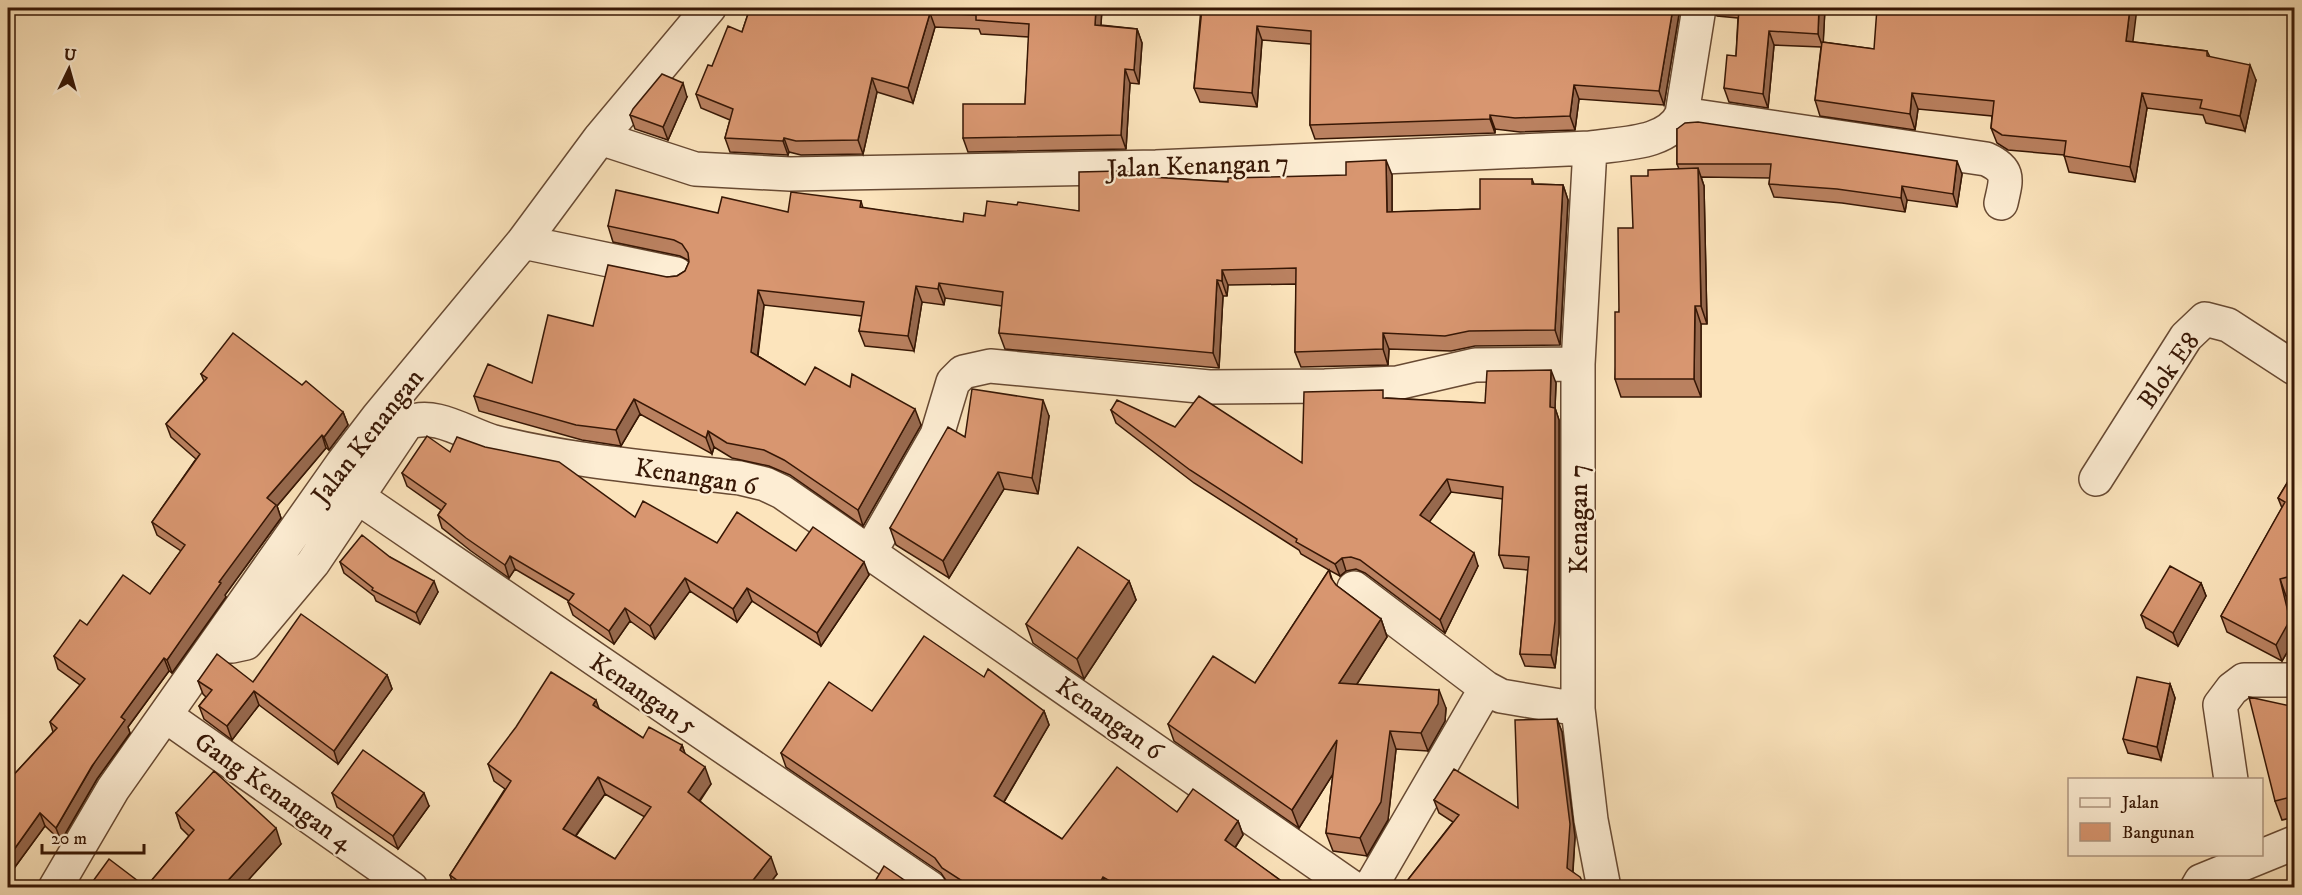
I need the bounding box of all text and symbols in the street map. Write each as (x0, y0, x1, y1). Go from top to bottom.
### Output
north arrow (39, 39, 99, 99)
text: U (63, 45, 78, 66)
street label: Jalan Kenangan 7 (1104, 147, 1290, 186)
street label: Blok E8 (2131, 326, 2208, 416)
street label: Jalan Kenangan (304, 362, 432, 513)
street label: Kenangan 6 (632, 452, 761, 504)
street label: Kenagan 7 (1563, 464, 1596, 574)
street label: Kenangan 5 (583, 646, 703, 742)
street label: Kenangan 6 (1049, 670, 1170, 769)
street label: Gang Kenangan 4 (188, 725, 360, 860)
legend (2068, 778, 2263, 856)
text: Jalan (2120, 792, 2160, 814)
scale bar (42, 817, 144, 855)
text: Bangunan (2122, 822, 2195, 844)
text: 20 m (51, 828, 87, 850)

